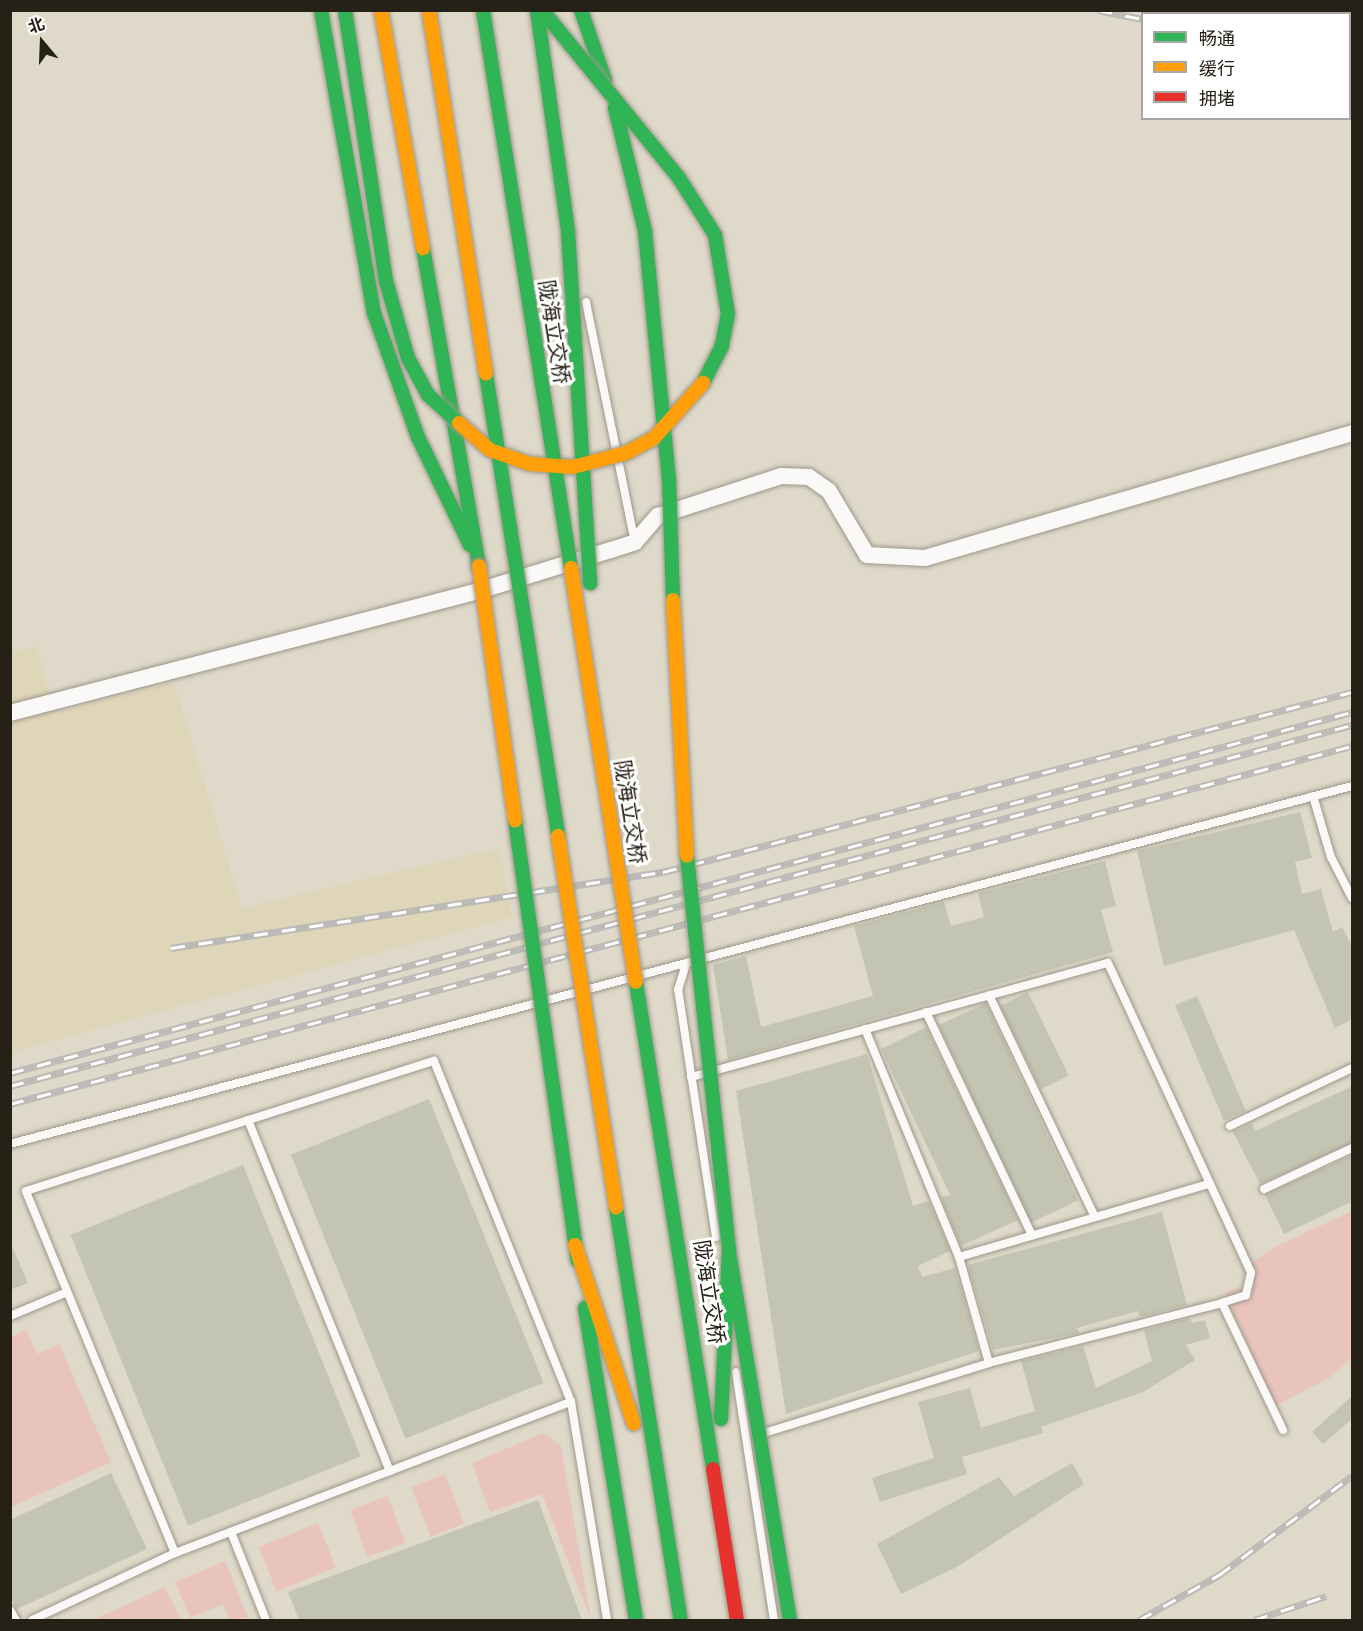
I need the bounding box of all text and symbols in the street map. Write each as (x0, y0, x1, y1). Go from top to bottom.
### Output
north arrow (12, 12, 72, 72)
text: 北 (25, 12, 47, 38)
legend (1141, 12, 1351, 120)
text: 畅通 (1199, 26, 1235, 51)
text: 缓行 (1199, 56, 1235, 81)
text: 拥堵 (1199, 86, 1235, 111)
street label: 陇海立交桥 (533, 278, 575, 386)
street label: 陇海立交桥 (609, 758, 651, 866)
street label: 陇海立交桥 (688, 1238, 730, 1346)

